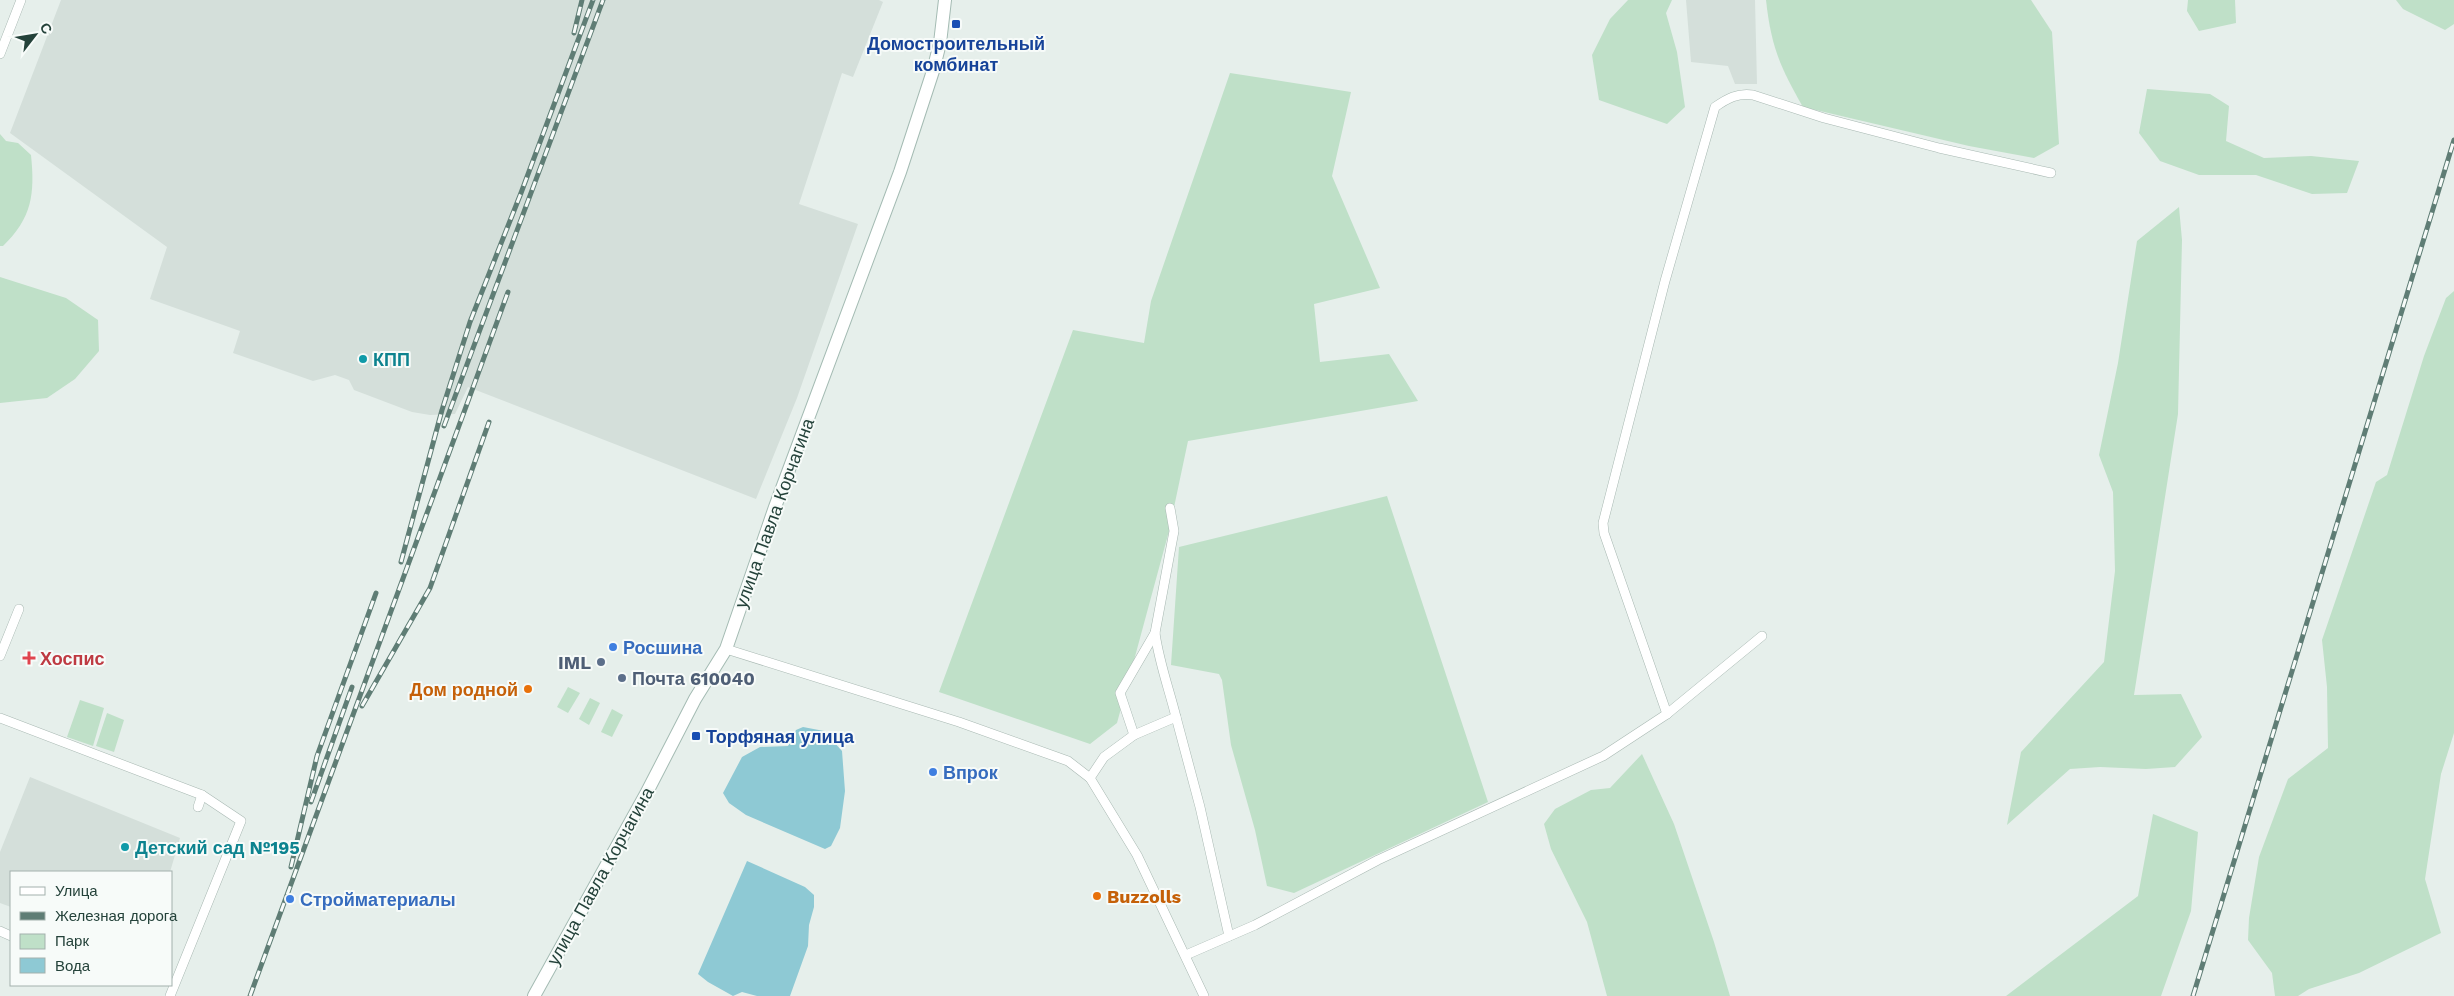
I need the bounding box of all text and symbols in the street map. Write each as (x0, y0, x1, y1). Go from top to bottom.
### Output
north arrow (10, 10, 60, 60)
marker: Домостроительный комбинат (950, 18, 962, 30)
text: С (37, 20, 56, 37)
place label: Домостроительный комбинат (867, 33, 1045, 75)
place label: КПП (373, 349, 410, 370)
marker: КПП (357, 353, 369, 365)
street label: улица Павла Корчагина (730, 414, 818, 611)
place label: Росшина (623, 637, 703, 658)
marker: Росшина (607, 641, 619, 653)
place label: Хоспис (40, 648, 105, 669)
marker: Хоспис (22, 651, 36, 665)
place label: IML (558, 652, 591, 673)
marker: IML (595, 656, 607, 668)
place label: Почта 610040 (632, 668, 755, 689)
marker: Почта 610040 (616, 672, 628, 684)
place label: Дом родной (410, 679, 518, 700)
marker: Дом родной (522, 683, 534, 695)
place label: Торфяная улица (706, 726, 855, 747)
marker: Торфяная улица (690, 730, 702, 742)
place label: Впрок (943, 762, 999, 783)
marker: Впрок (927, 766, 939, 778)
street label: улица Павла Корчагина (542, 782, 658, 969)
place label: Детский сад №195 (135, 837, 300, 858)
marker: Детский сад №195 (119, 841, 131, 853)
legend (10, 871, 172, 986)
text: Улица (55, 882, 98, 900)
place label: Buzzolls (1107, 886, 1182, 907)
place label: Стройматериалы (300, 889, 456, 910)
marker: Buzzolls (1091, 890, 1103, 902)
marker: Стройматериалы (284, 893, 296, 905)
text: Железная дорога (55, 907, 178, 925)
text: Парк (55, 932, 89, 950)
text: Вода (55, 957, 91, 975)

